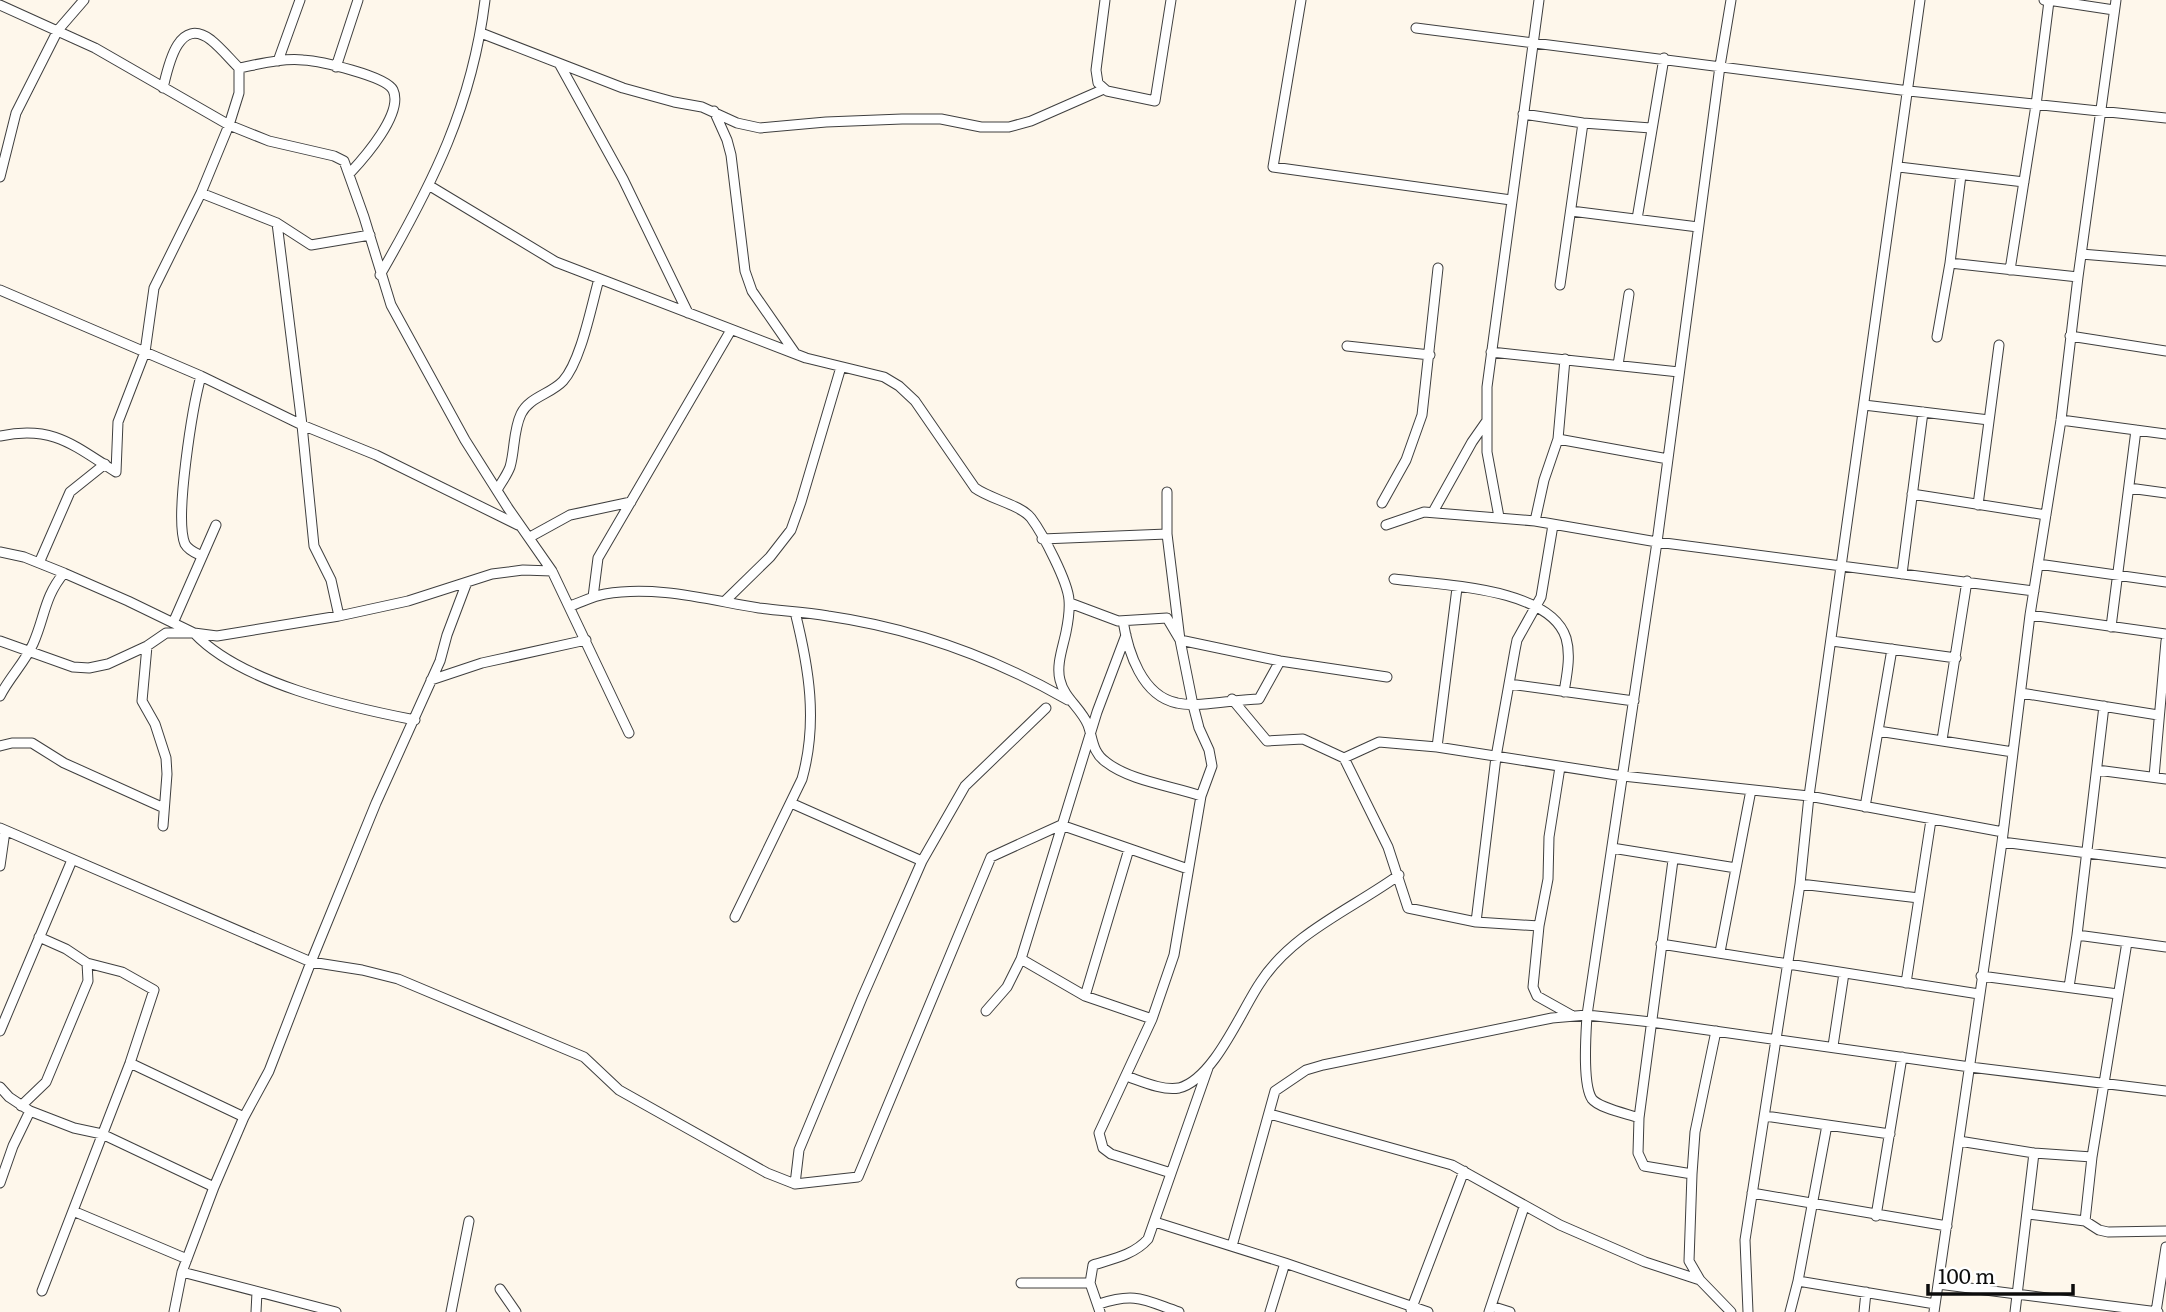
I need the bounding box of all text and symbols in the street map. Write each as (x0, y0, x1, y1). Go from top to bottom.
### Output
scale bar (1928, 1252, 2073, 1296)
text: 100 m (1938, 1259, 1995, 1290)

